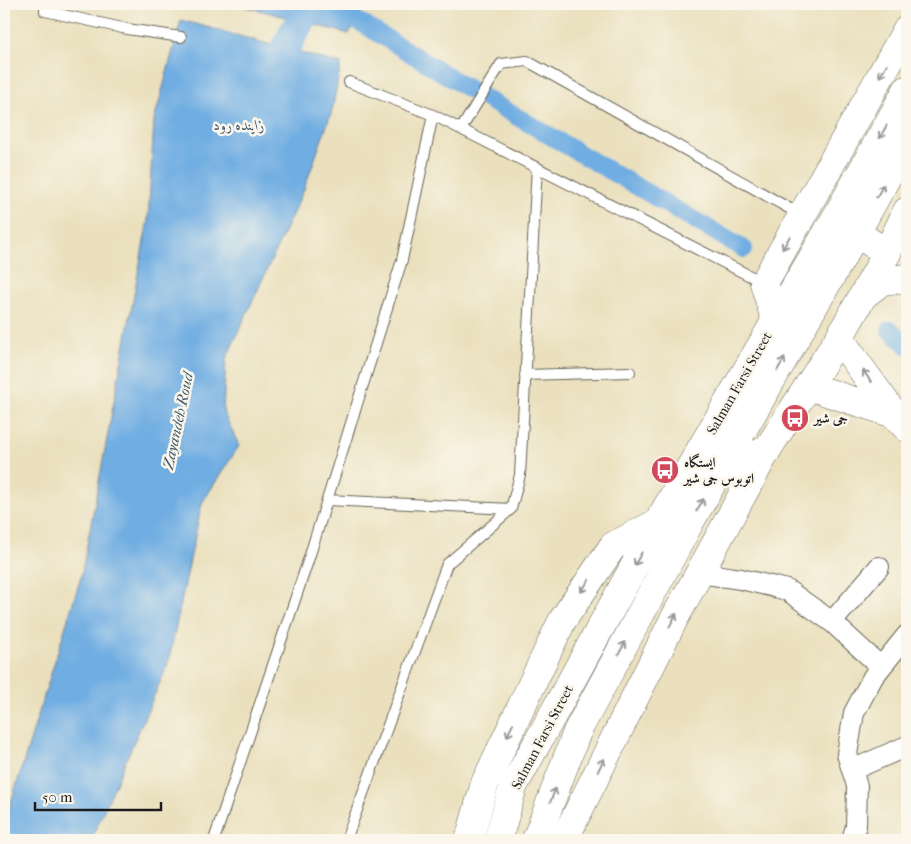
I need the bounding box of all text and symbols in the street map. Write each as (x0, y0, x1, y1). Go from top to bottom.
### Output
one-way arrow (878, 63, 888, 78)
water label: زاینده رود (214, 116, 264, 135)
one-way arrow (878, 124, 888, 139)
one-way arrow (875, 183, 885, 198)
one-way arrow (781, 236, 791, 250)
street label: Salman Farsi Street (703, 329, 776, 438)
one-way arrow (776, 358, 786, 372)
water label: Zayandeh Roud (159, 369, 198, 472)
one-way arrow (861, 370, 872, 383)
bus stop icon: جی شیر (780, 403, 810, 433)
place label: جی شیر (812, 410, 848, 427)
place label: ایستگاه اتوبوس جی شیر (682, 453, 754, 487)
bus stop icon: ایستگاه اتوبوس جی شیر (650, 455, 680, 485)
one-way arrow (695, 498, 705, 513)
one-way arrow (633, 552, 643, 566)
one-way arrow (580, 579, 590, 593)
one-way arrow (669, 613, 679, 627)
one-way arrow (618, 641, 627, 656)
street label: Salman Farsi Street (508, 682, 577, 792)
one-way arrow (505, 722, 514, 737)
one-way arrow (597, 758, 606, 773)
scale bar (35, 779, 161, 811)
one-way arrow (549, 787, 558, 803)
text: 50 m (42, 788, 73, 806)

